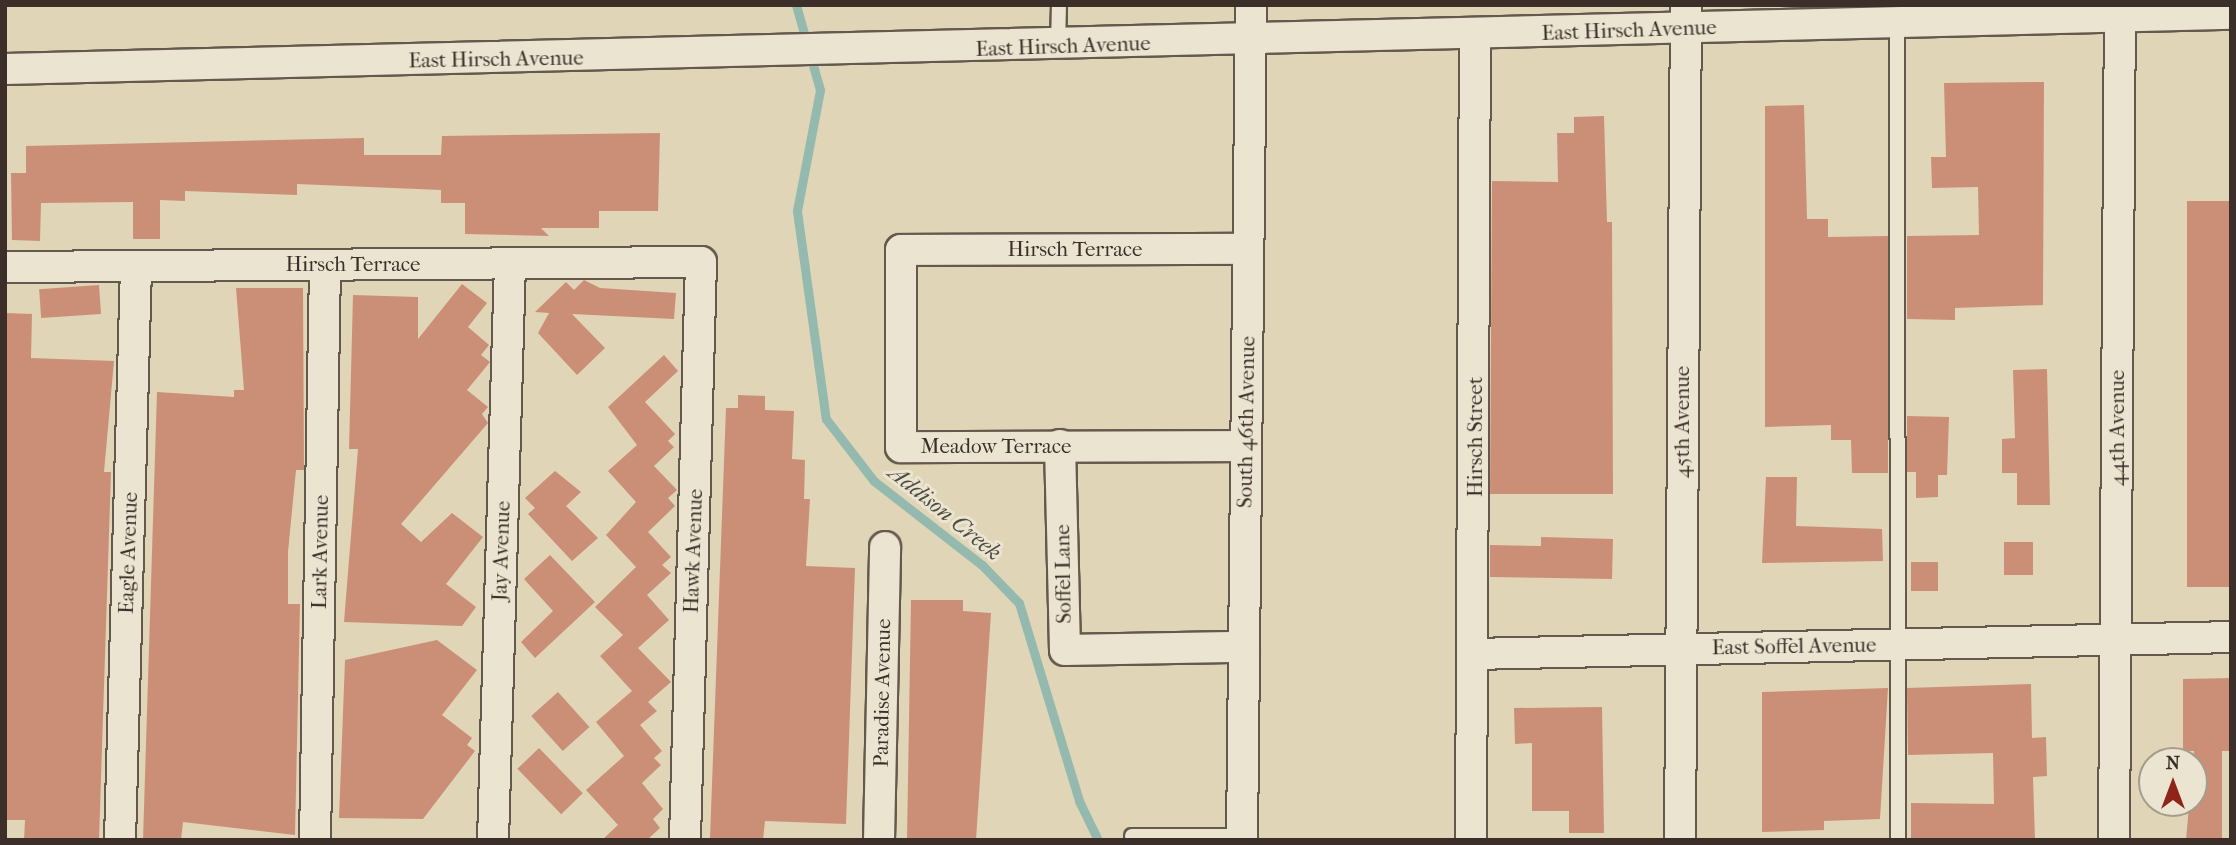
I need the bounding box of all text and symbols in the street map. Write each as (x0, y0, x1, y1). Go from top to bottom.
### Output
street label: East Hirsch Avenue (1541, 14, 1717, 46)
street label: East Hirsch Avenue (975, 30, 1151, 62)
street label: East Hirsch Avenue (408, 45, 584, 73)
street label: Hirsch Terrace (1008, 236, 1142, 262)
street label: Hirsch Terrace (286, 251, 420, 277)
street label: South 46th Avenue (1232, 336, 1260, 508)
street label: 45th Avenue (1669, 366, 1695, 478)
street label: 44th Avenue (2104, 370, 2130, 486)
street label: Hirsch Street (1462, 377, 1488, 497)
street label: Meadow Terrace (921, 433, 1071, 459)
water label: Addison Creek (883, 459, 1007, 567)
street label: Hawk Avenue (678, 488, 708, 614)
street label: Eagle Avenue (113, 492, 143, 614)
street label: Lark Avenue (306, 495, 334, 609)
street label: Jay Avenue (487, 500, 515, 602)
street label: Soffel Lane (1050, 524, 1076, 624)
street label: Paradise Avenue (868, 618, 896, 768)
street label: East Soffel Avenue (1712, 632, 1876, 660)
north arrow (2138, 747, 2208, 817)
text: N (2166, 752, 2180, 774)

